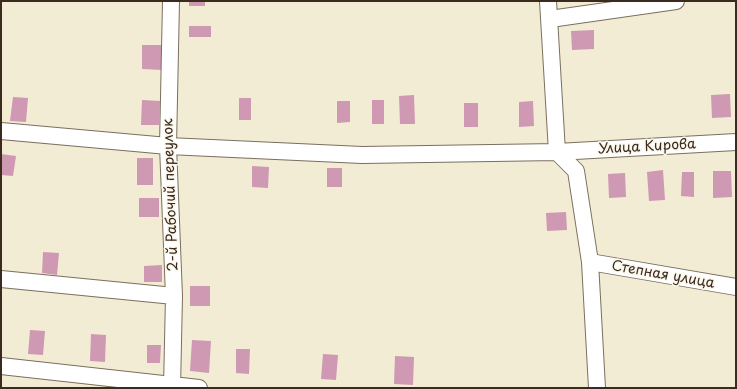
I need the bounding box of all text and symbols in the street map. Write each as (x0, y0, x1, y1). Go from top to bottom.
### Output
street label: 2-й Рабочий переулок (160, 118, 182, 272)
street label: Улица Кирова (598, 136, 696, 158)
street label: Степная улица (610, 258, 716, 292)

